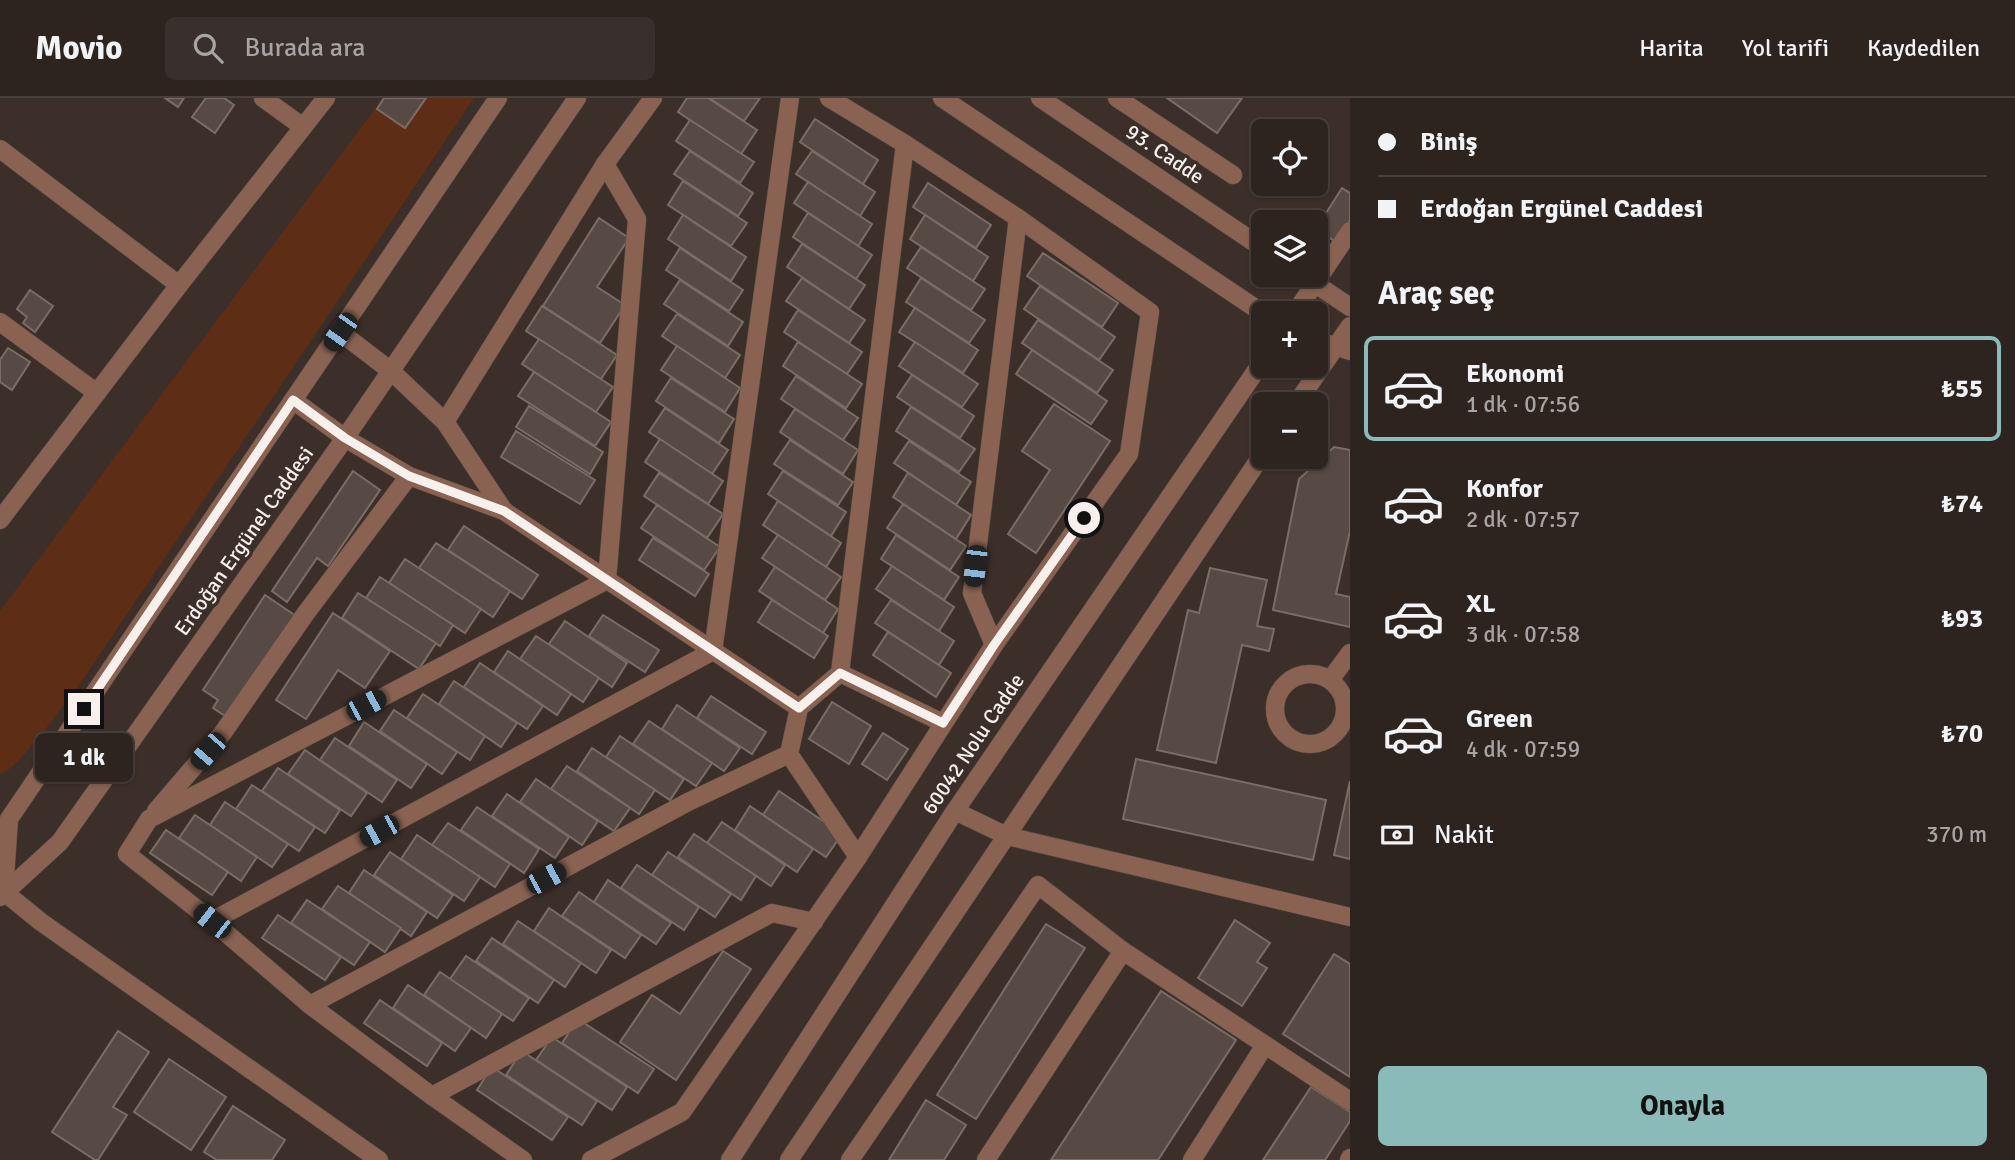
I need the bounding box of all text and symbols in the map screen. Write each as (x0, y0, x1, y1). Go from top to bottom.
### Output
search box (165, 17, 655, 80)
text: Movio (35, 28, 123, 69)
icon: search (189, 29, 227, 67)
text: Burada ara (245, 32, 365, 64)
text: Harita (1639, 33, 1704, 63)
text: Yol tarifi (1742, 33, 1829, 63)
text: Kaydedilen (1867, 33, 1980, 63)
street label: 93. Cadde (1121, 118, 1209, 190)
map controls (1251, 119, 1328, 469)
button: locate (1251, 119, 1328, 196)
text: Biniş (1420, 126, 1477, 158)
text: Erdoğan Ergünel Caddesi (1420, 193, 1703, 225)
button: layers (1251, 210, 1328, 287)
text: Araç seç (1378, 274, 1495, 313)
button: + (1251, 301, 1328, 378)
car (320, 309, 361, 355)
icon: car (1382, 357, 1445, 420)
text: Ekonomi (1466, 358, 1564, 390)
text: ₺55 (1941, 373, 1983, 405)
text: 1 dk · 07:56 (1466, 390, 1580, 419)
button: − (1251, 392, 1328, 469)
street label: Erdoğan Ergünel Caddesi (169, 441, 319, 641)
icon: car (1382, 472, 1445, 535)
text: Konfor (1466, 473, 1543, 505)
text: ₺74 (1941, 488, 1983, 520)
route start (1068, 502, 1100, 534)
text: 2 dk · 07:57 (1466, 505, 1580, 534)
car (963, 544, 988, 588)
icon: car (1382, 587, 1445, 650)
text: XL (1466, 588, 1496, 620)
text: ₺93 (1941, 603, 1983, 635)
text: 3 dk · 07:58 (1466, 620, 1580, 649)
street label: 60042 Nolu Cadde (916, 669, 1030, 819)
car (343, 686, 390, 724)
route end (68, 693, 100, 725)
icon: car (1382, 702, 1445, 765)
text: Green (1466, 703, 1533, 735)
text: ₺70 (1941, 718, 1983, 750)
car (187, 728, 230, 774)
callout: 1 dk (35, 734, 133, 782)
text: 4 dk · 07:59 (1466, 735, 1580, 764)
text: 1 dk (63, 743, 105, 772)
car (356, 812, 403, 850)
icon: cash (1378, 816, 1416, 854)
text: Nakit (1434, 819, 1494, 851)
text: 370 m (1926, 820, 1987, 849)
car (523, 859, 570, 897)
car (189, 900, 236, 942)
button: Onayla (1378, 1066, 1987, 1146)

